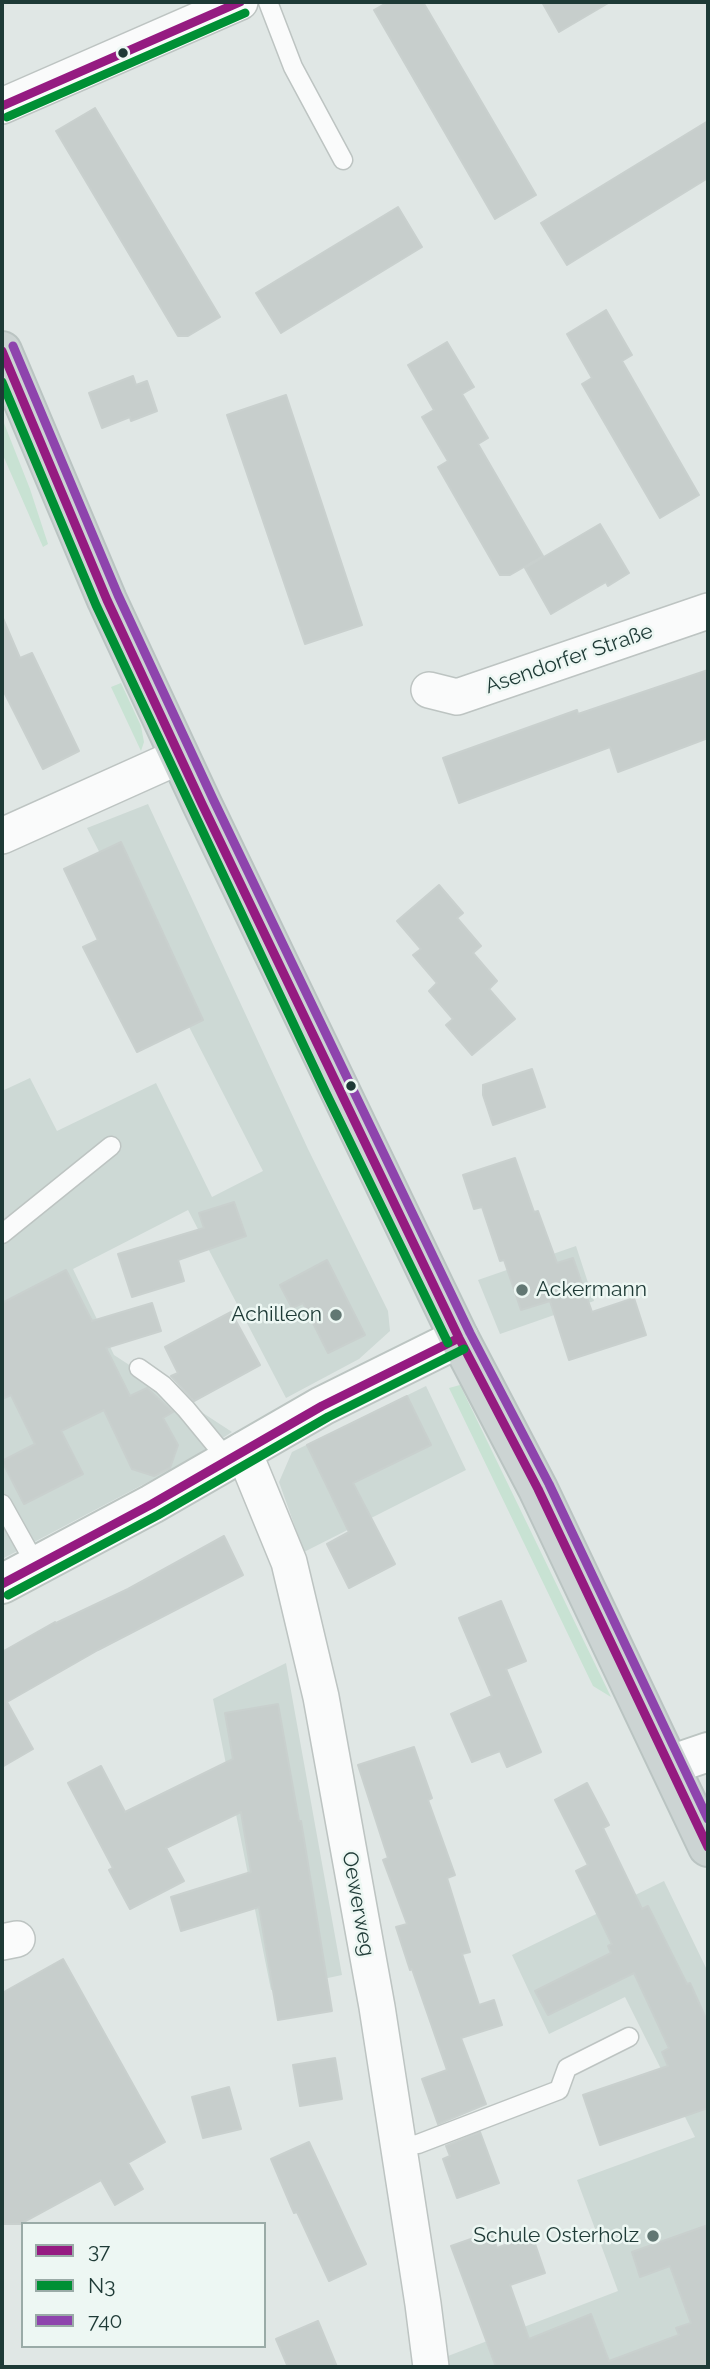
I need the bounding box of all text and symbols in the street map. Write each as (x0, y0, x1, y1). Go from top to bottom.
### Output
unlabelled marker (116, 46, 130, 60)
street label: Asendorfer Straße (482, 619, 656, 699)
unlabelled marker (344, 1079, 358, 1093)
place label: Ackermann (536, 1277, 647, 1303)
marker: Ackermann (514, 1282, 530, 1298)
place label: Achilleon (231, 1302, 322, 1328)
marker: Achilleon (328, 1307, 344, 1323)
street label: Oewerweg (336, 1850, 380, 1958)
legend (21, 2222, 266, 2348)
place label: Schule Osterholz (473, 2223, 639, 2249)
marker: Schule Osterholz (645, 2228, 661, 2244)
text: 37 (88, 2238, 110, 2263)
text: N3 (88, 2273, 115, 2298)
text: 740 (88, 2308, 122, 2333)

